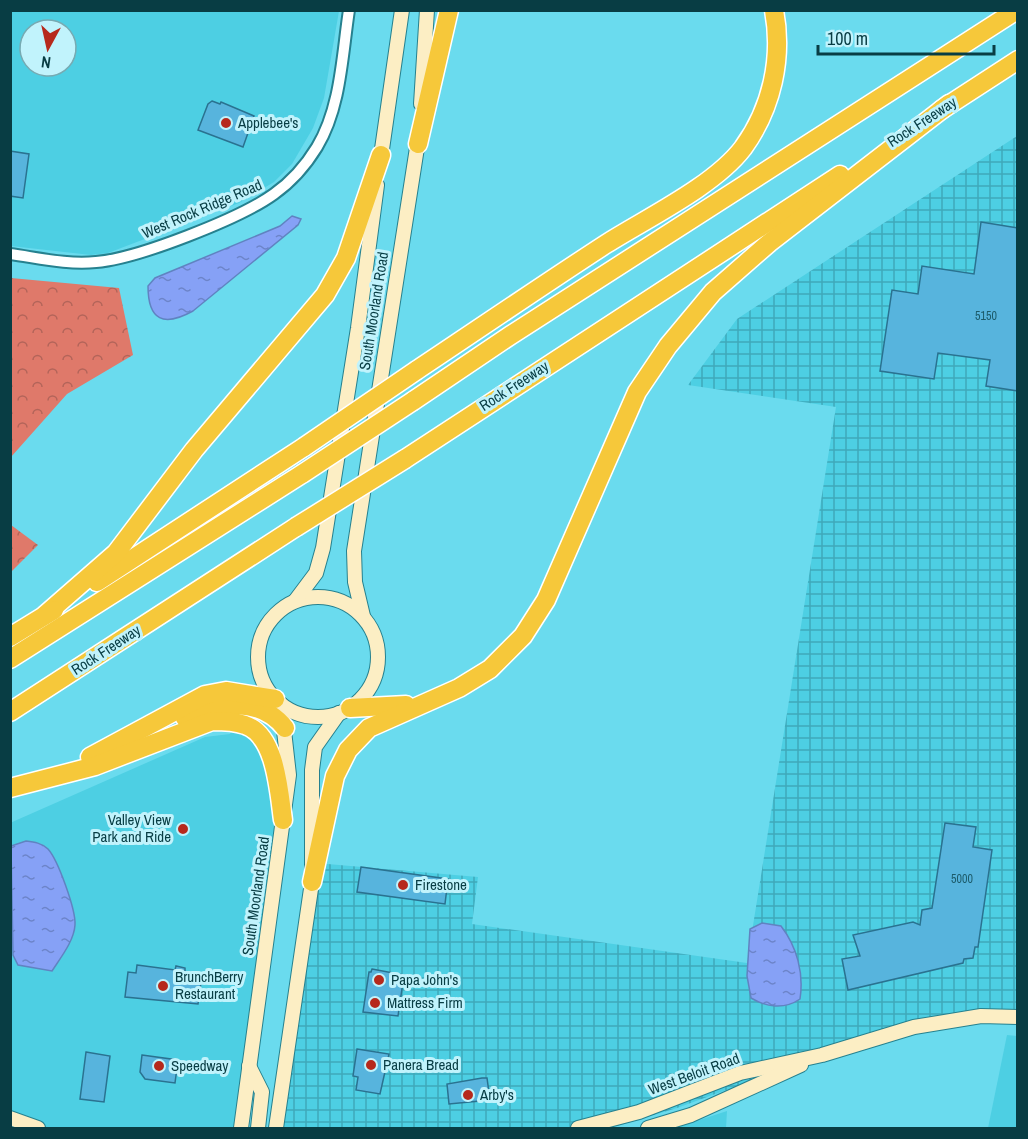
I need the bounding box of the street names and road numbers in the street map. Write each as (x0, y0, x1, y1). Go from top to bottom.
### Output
street label: Rock Freeway (883, 91, 961, 152)
street label: West Rock Ridge Road (139, 174, 265, 243)
street label: South Moorland Road (354, 250, 393, 372)
street label: Rock Freeway (475, 355, 553, 416)
street label: Rock Freeway (67, 619, 145, 680)
street label: South Moorland Road (237, 835, 274, 957)
street label: West Beloit Road (645, 1047, 742, 1100)

